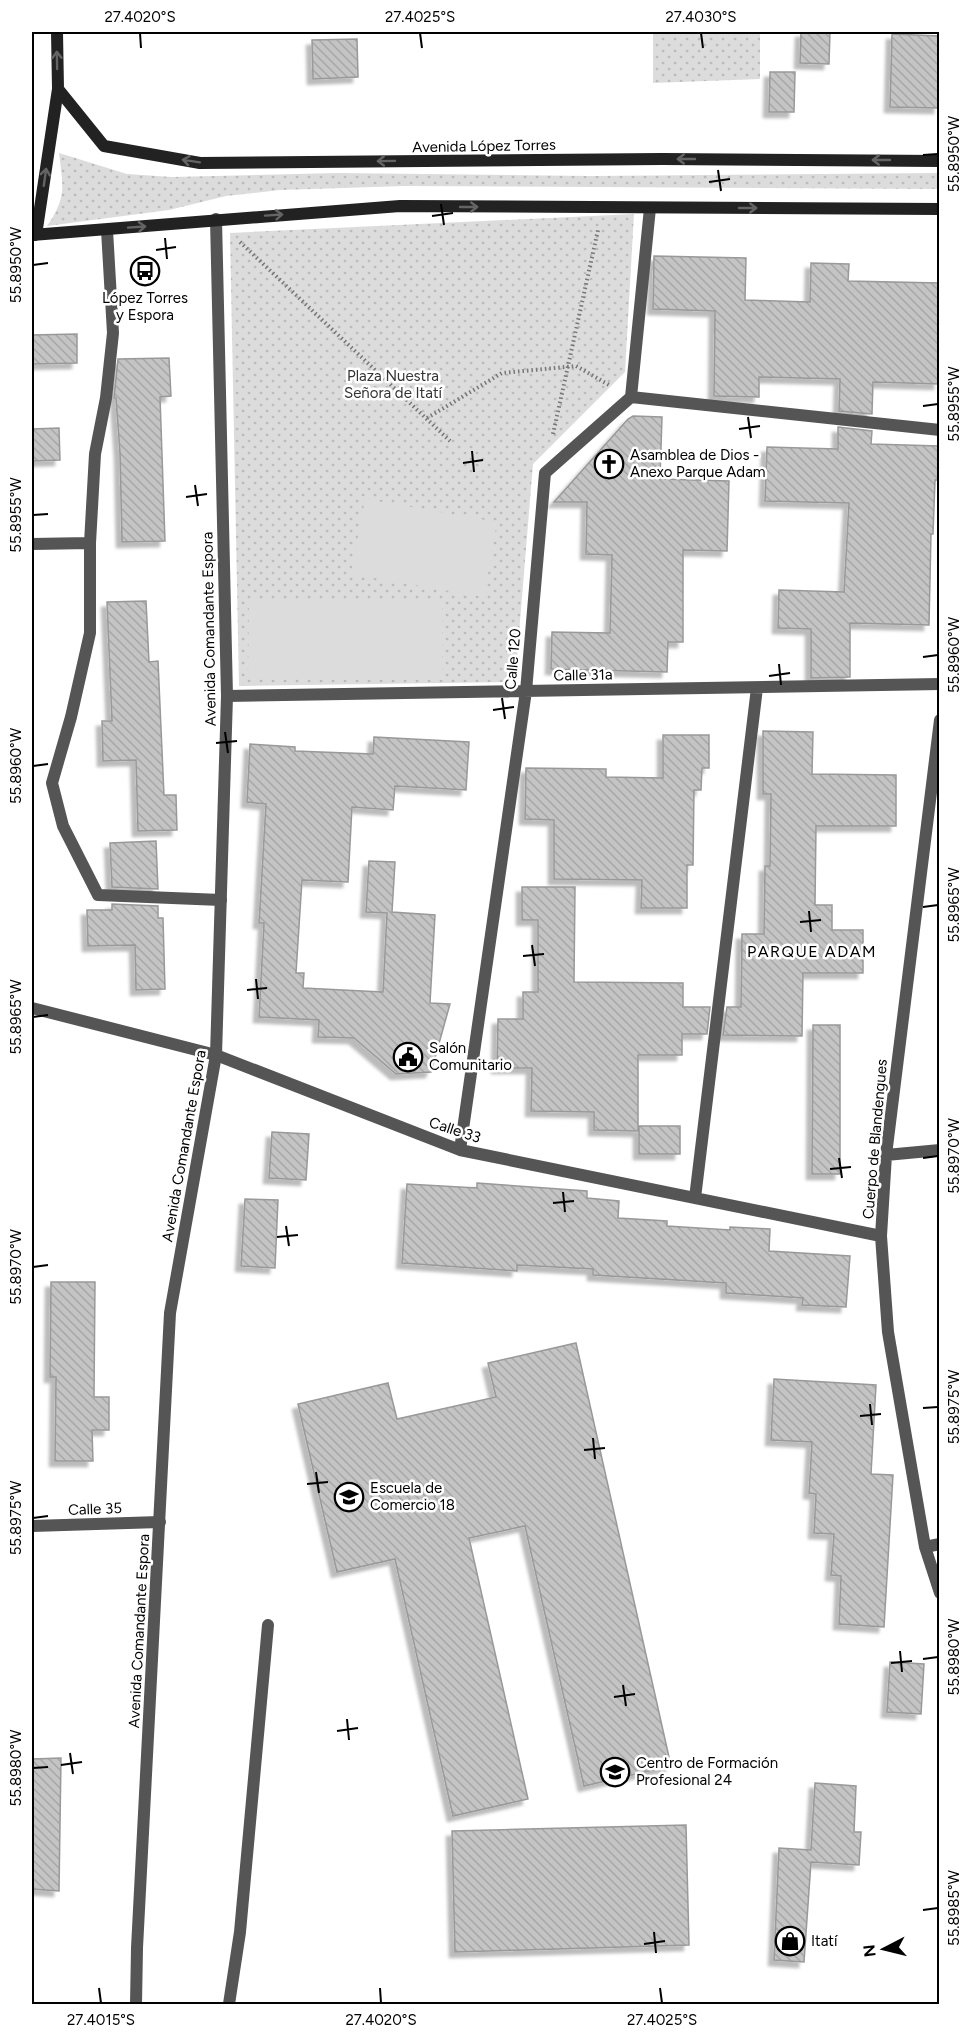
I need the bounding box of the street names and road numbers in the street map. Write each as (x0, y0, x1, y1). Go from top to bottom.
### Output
street label: Avenida López Torres (412, 136, 556, 156)
street label: Avenida Comandante Espora (198, 532, 220, 726)
street label: Calle 120 (501, 628, 525, 690)
street label: Calle 31a (553, 665, 613, 685)
street label: Avenida Comandante Espora (158, 1049, 210, 1243)
street label: Cuerpo de Blandengues (859, 1058, 891, 1220)
street label: Calle 33 (427, 1113, 483, 1147)
street label: Calle 35 (68, 1499, 122, 1519)
street label: Avenida Comandante Espora (125, 1533, 153, 1729)

